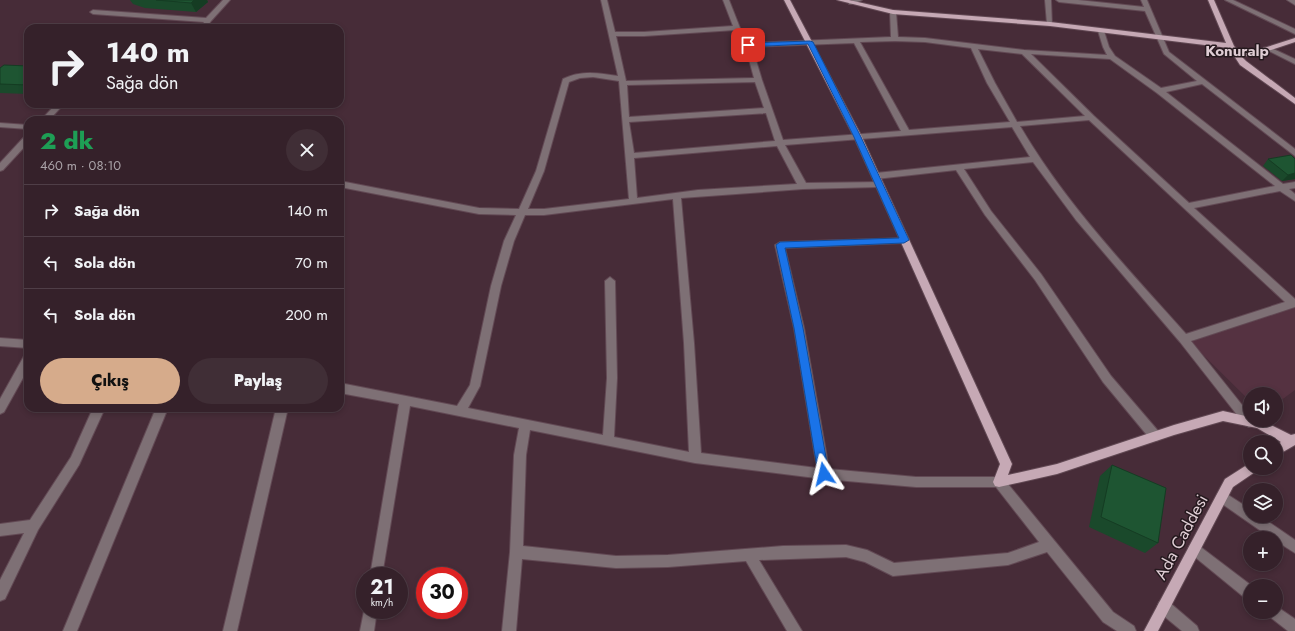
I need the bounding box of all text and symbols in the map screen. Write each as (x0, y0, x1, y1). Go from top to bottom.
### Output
pin (731, 28, 765, 62)
text: 140 m (106, 32, 190, 73)
icon: arrive (737, 34, 759, 56)
icon: right (40, 40, 92, 92)
district label: Konuralp (1205, 40, 1269, 62)
text: Sağa dön (106, 70, 178, 96)
text: 2 dk (40, 123, 94, 158)
button: close (286, 129, 328, 171)
text: 460 m · 08:10 (40, 156, 121, 175)
icon: right (40, 200, 62, 222)
text: Sağa dön (74, 200, 140, 222)
text: 140 m (287, 200, 328, 222)
icon: left (40, 252, 62, 274)
text: Sola dön (74, 252, 136, 274)
text: 70 m (295, 252, 328, 274)
icon: left (40, 304, 62, 326)
text: Sola dön (74, 304, 136, 326)
text: 200 m (285, 304, 328, 326)
button: Çıkış (40, 358, 180, 404)
button: Paylaş (188, 358, 328, 404)
map controls (1243, 387, 1283, 619)
button: sound (1243, 387, 1283, 427)
button: search (1243, 435, 1283, 475)
position arrow (803, 453, 845, 495)
button: layers (1243, 483, 1283, 523)
street label: Ada Caddesi (1148, 490, 1214, 584)
button: + (1243, 531, 1283, 571)
speed limit sign: 30 (416, 567, 468, 619)
text: 21 (370, 573, 394, 602)
button: − (1243, 579, 1283, 619)
text: km/h (371, 595, 393, 610)

